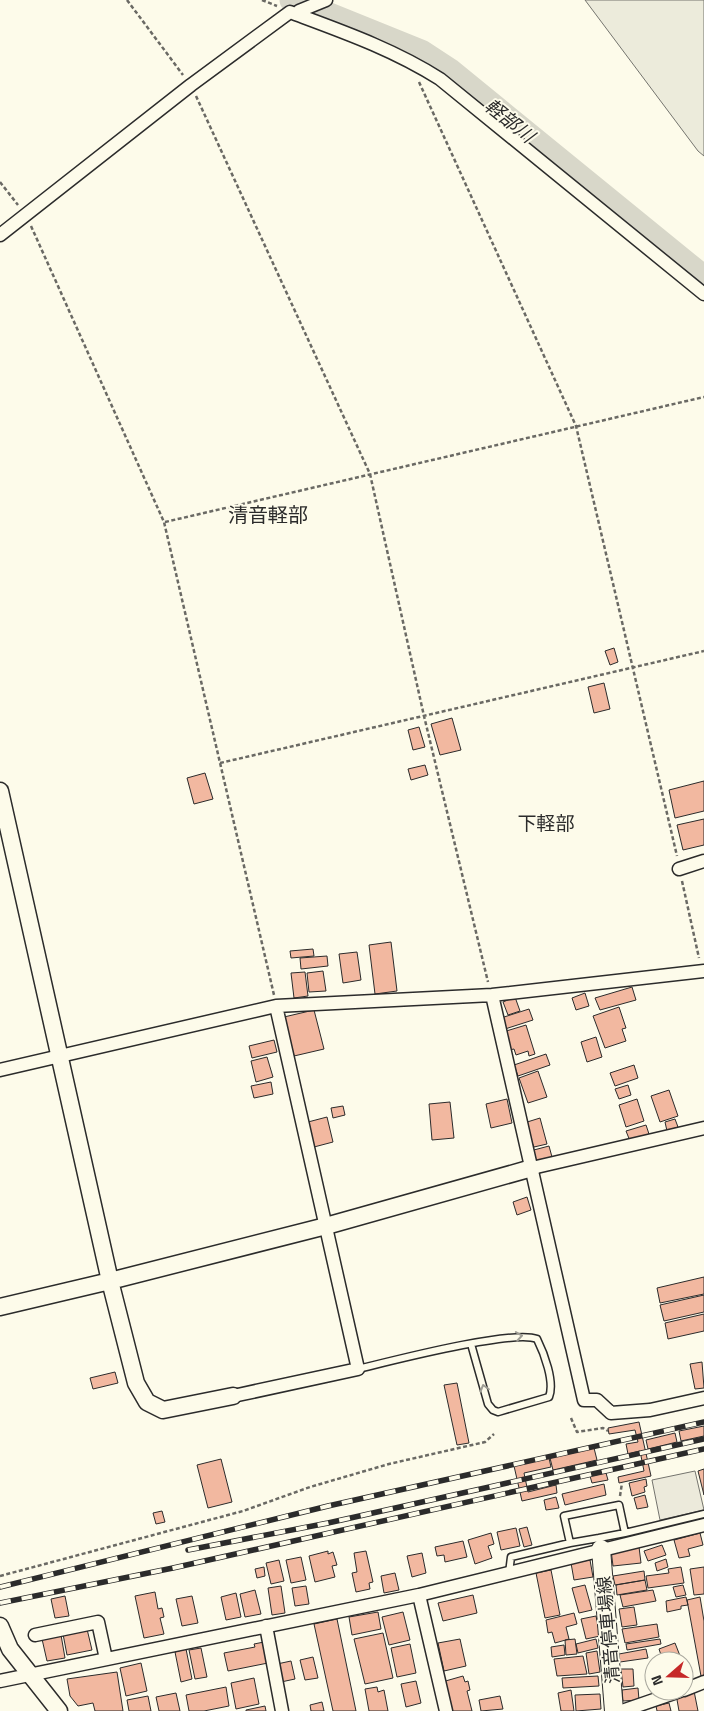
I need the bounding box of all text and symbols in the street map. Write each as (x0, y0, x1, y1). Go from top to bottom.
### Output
water label: 軽部川 (479, 91, 543, 150)
district label: 清音軽部 (228, 499, 308, 530)
district label: 下軽部 (517, 808, 575, 837)
one-way arrow (515, 1332, 524, 1342)
one-way arrow (479, 1385, 489, 1393)
street label: 清音停車場線 (590, 1575, 626, 1685)
north arrow (644, 1651, 694, 1701)
text: N (645, 1672, 668, 1689)

